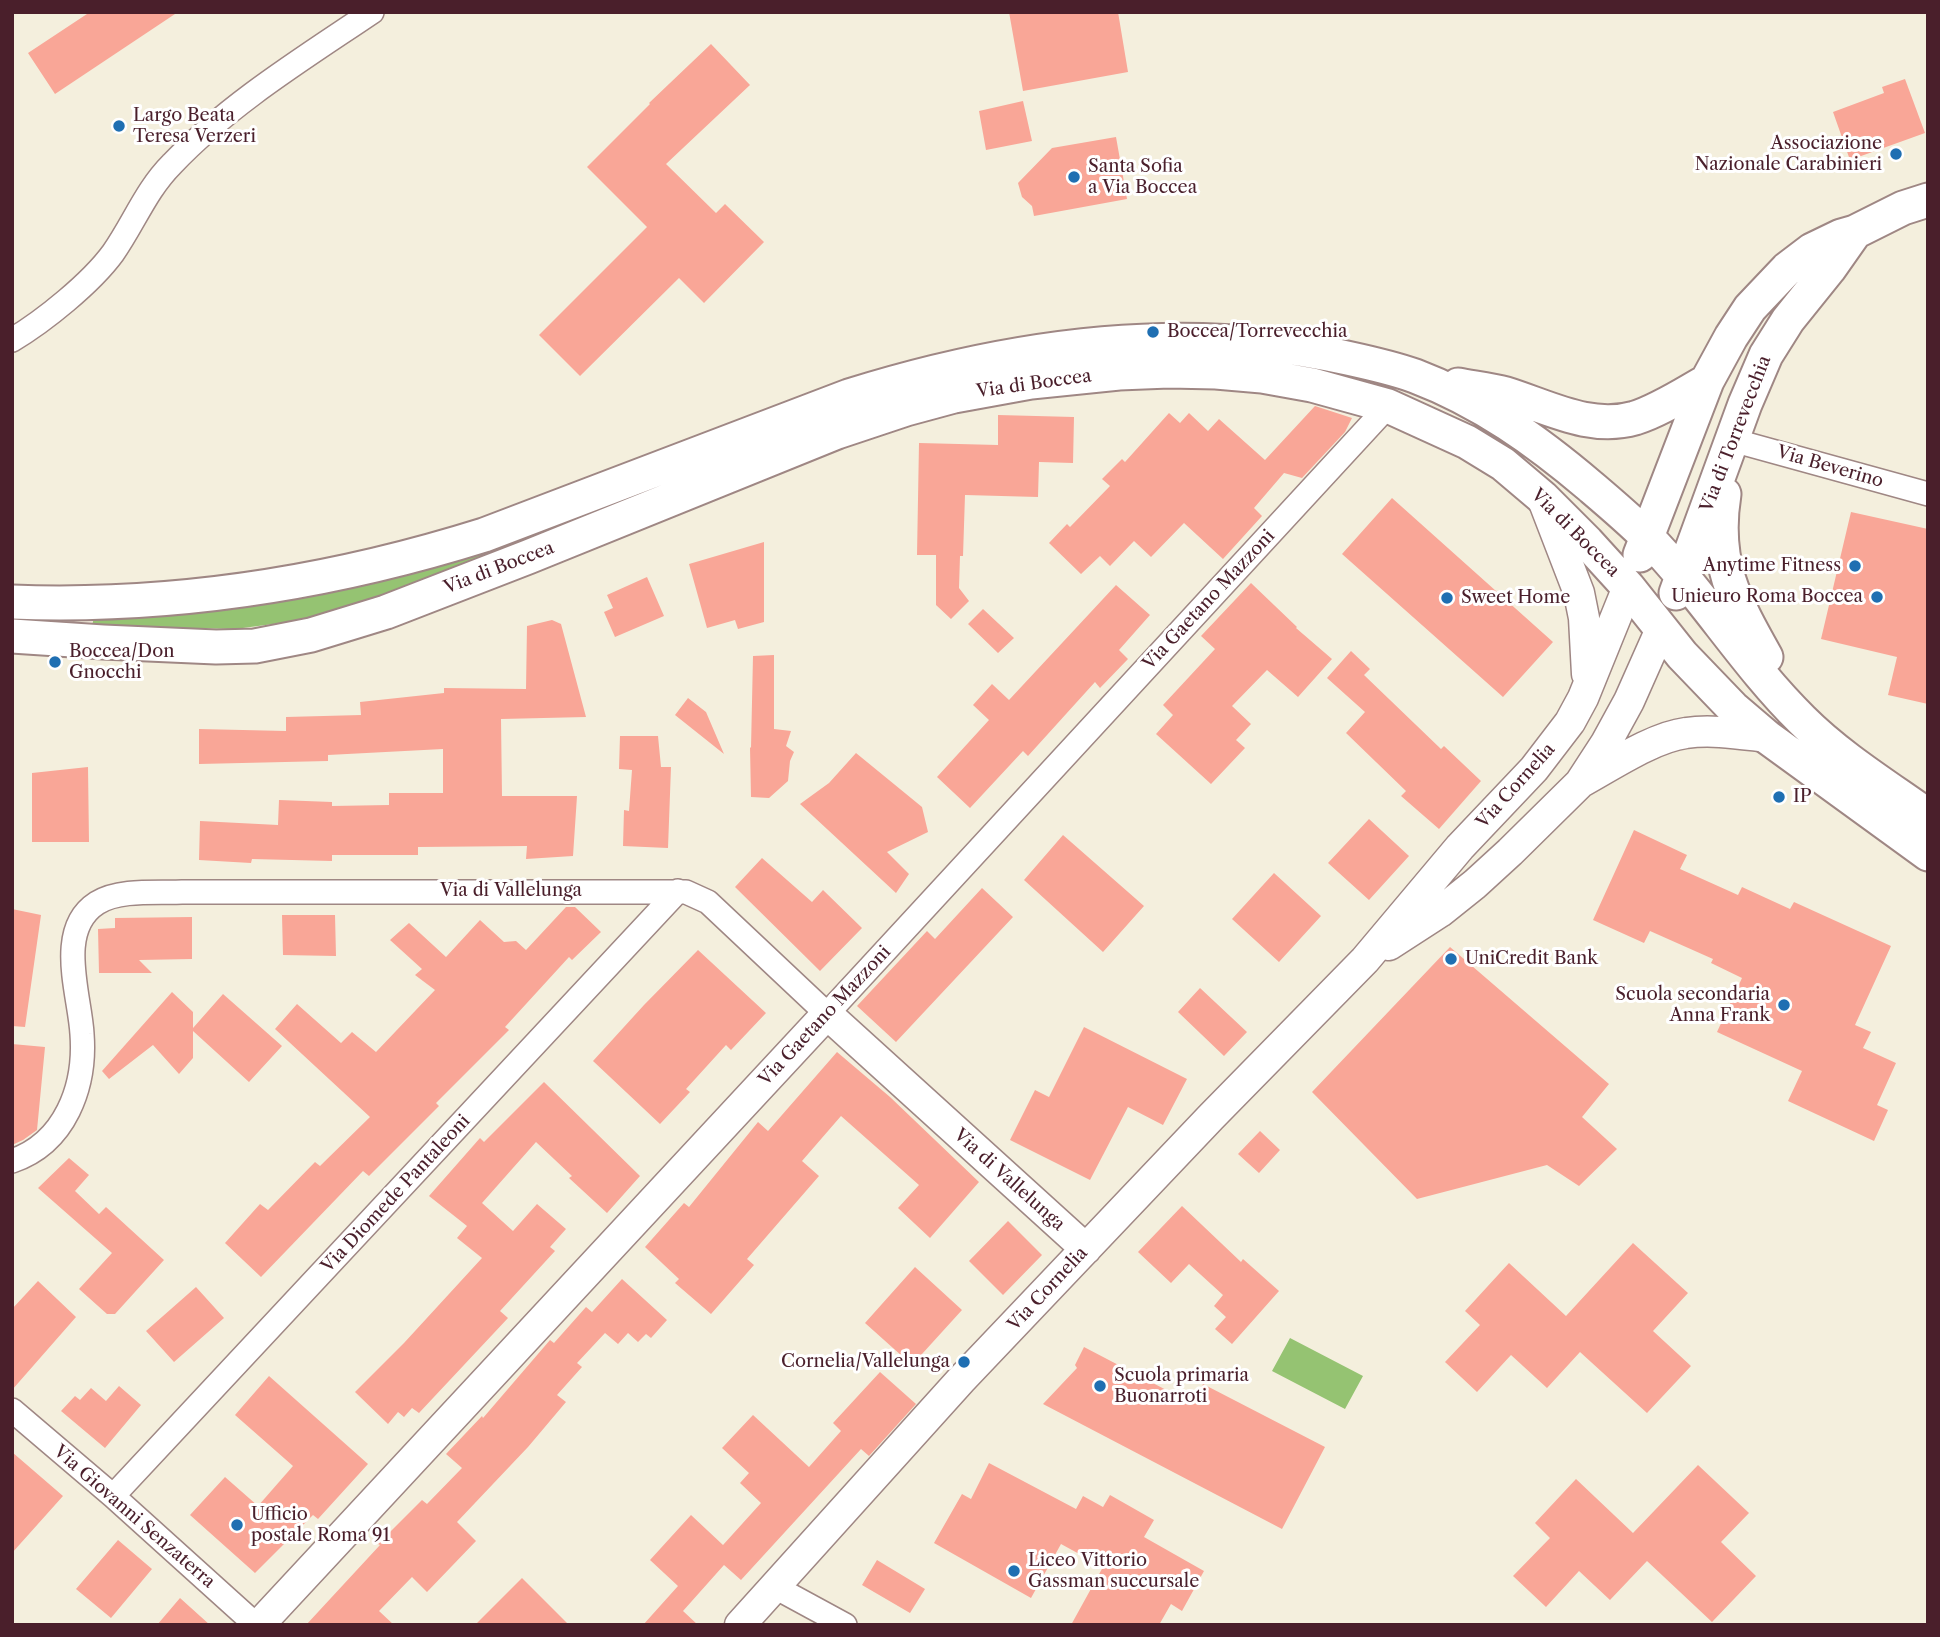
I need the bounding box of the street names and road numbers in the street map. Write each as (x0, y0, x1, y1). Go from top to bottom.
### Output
street label: Via di Torrevecchia (1696, 353, 1776, 515)
street label: Via di Boccea (975, 365, 1093, 403)
street label: Via Beverino (1774, 441, 1886, 493)
street label: Via di Boccea (1526, 484, 1624, 582)
street label: Via Gaetano Mazzoni (1138, 525, 1280, 675)
street label: Via di Boccea (441, 537, 557, 599)
street label: Via Cornelia (1472, 739, 1560, 833)
street label: Via di Vallelunga (440, 880, 582, 902)
street label: Via Gaetano Mazzoni (754, 941, 896, 1091)
street label: Via Diomede Pantaleoni (317, 1111, 475, 1277)
street label: Via di Vallelunga (949, 1124, 1069, 1236)
street label: Via Cornelia (1004, 1243, 1092, 1335)
street label: Via Giovanni Senzaterra (49, 1441, 219, 1593)

